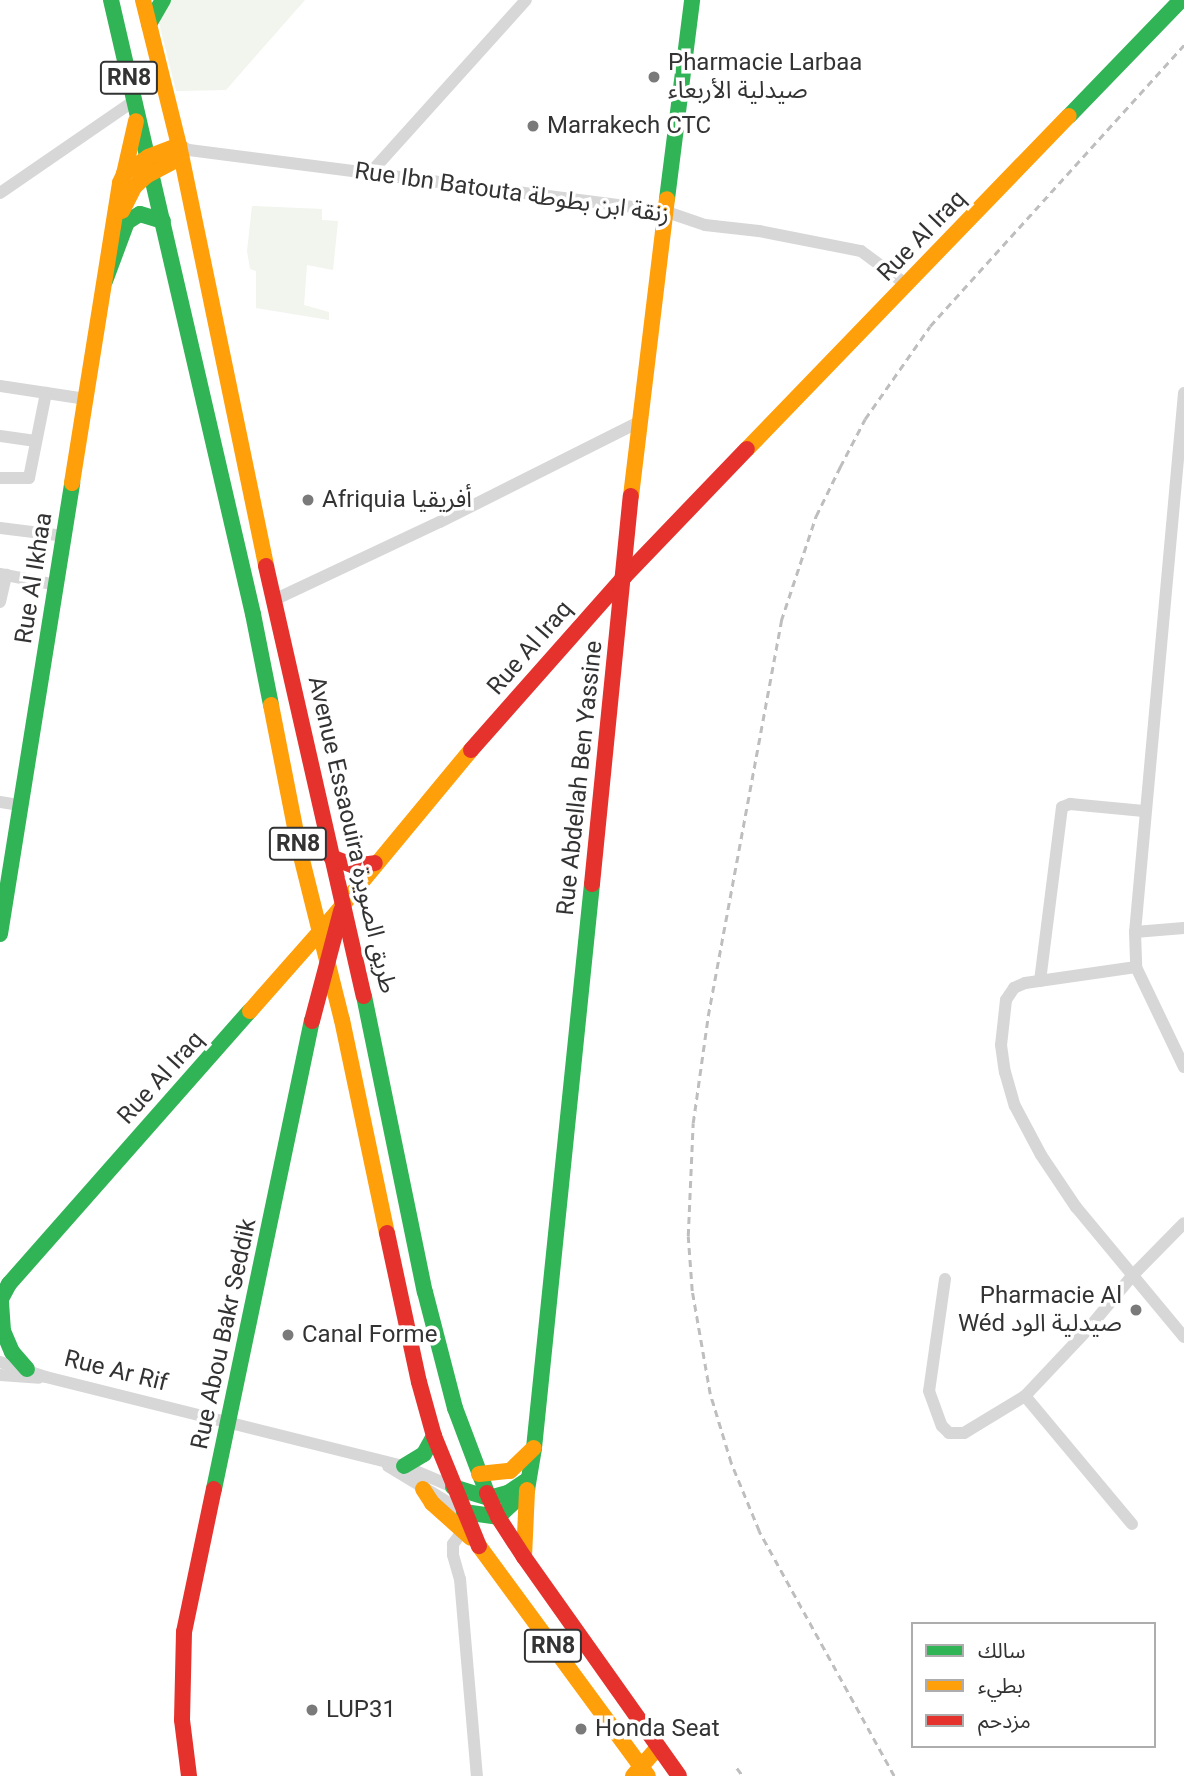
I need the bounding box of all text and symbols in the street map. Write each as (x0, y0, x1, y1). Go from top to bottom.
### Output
place label: Pharmacie Larbaa صيدلية الأربعاء (668, 49, 862, 105)
road number: RN8 (99, 58, 159, 97)
marker: Pharmacie Larbaa صيدلية الأربعاء (646, 69, 662, 85)
place label: Marrakech CTC (547, 112, 711, 140)
marker: Marrakech CTC (525, 118, 541, 134)
street label: Rue Ibn Batouta زنقة ابن بطوطة (353, 157, 671, 229)
street label: Rue Al Iraq (872, 185, 972, 287)
place label: Afriquia أفريقيا (322, 486, 472, 514)
marker: Afriquia أفريقيا (300, 492, 316, 508)
street label: Rue Al Ikhaa (9, 510, 59, 646)
street label: Rue Al Iraq (481, 595, 579, 701)
street label: Rue Abdellah Ben Yassine (551, 639, 609, 917)
street label: Avenue Essaouira طريق الصويرة (301, 674, 403, 996)
road number: RN8 (268, 824, 328, 864)
street label: Rue Al Iraq (112, 1026, 210, 1130)
street label: Rue Abou Bakr Seddik (185, 1216, 263, 1452)
place label: Pharmacie Al Wéd صيدلية الود (958, 1282, 1122, 1338)
marker: Pharmacie Al Wéd صيدلية الود (1128, 1302, 1144, 1318)
place label: Canal Forme (302, 1321, 437, 1349)
marker: Canal Forme (280, 1327, 296, 1343)
street label: Rue Ar Rif (61, 1344, 171, 1398)
legend (911, 1622, 1156, 1748)
road number: RN8 (523, 1626, 583, 1666)
text: سالك (978, 1639, 1025, 1663)
text: بطيء (978, 1674, 1023, 1698)
place label: LUP31 (326, 1696, 396, 1724)
marker: LUP31 (304, 1702, 320, 1718)
text: مزدحم (978, 1709, 1031, 1733)
place label: Honda Seat (595, 1715, 719, 1743)
marker: Honda Seat (573, 1721, 589, 1737)

